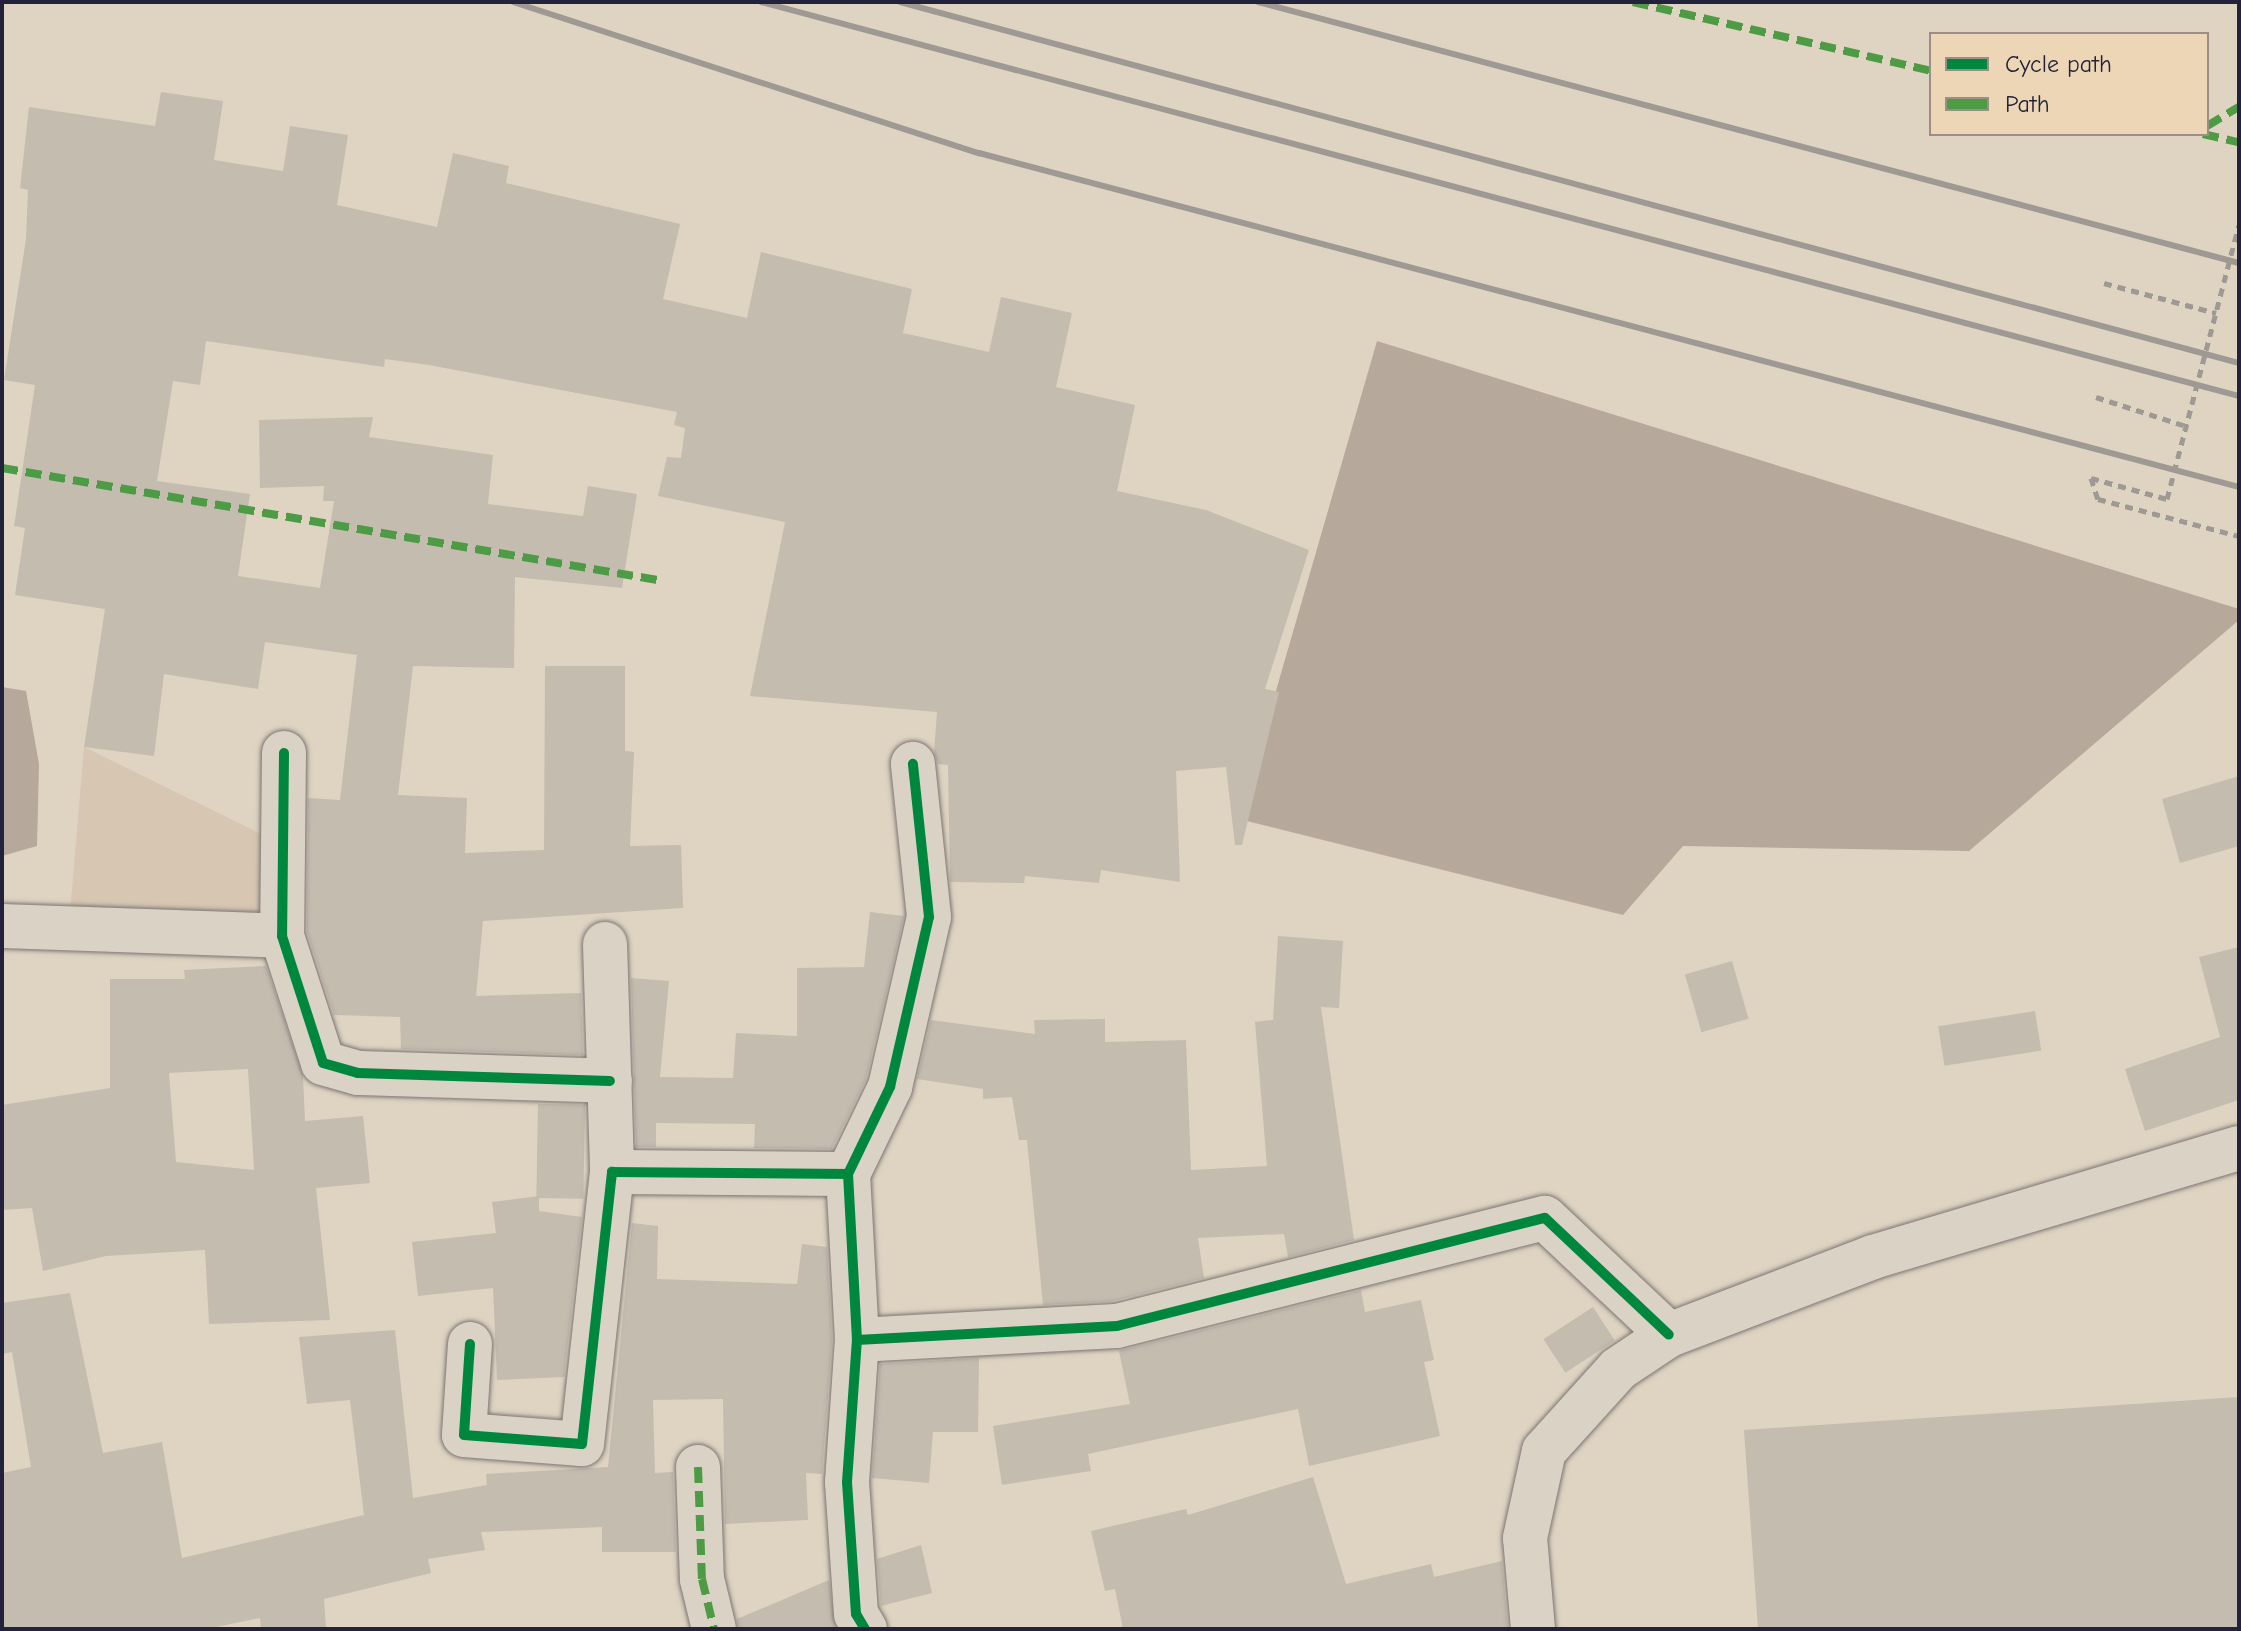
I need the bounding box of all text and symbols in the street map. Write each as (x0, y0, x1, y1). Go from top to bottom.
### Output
legend (1929, 32, 2209, 136)
text: Cycle path (2005, 50, 2112, 78)
text: Path (2005, 90, 2050, 118)

